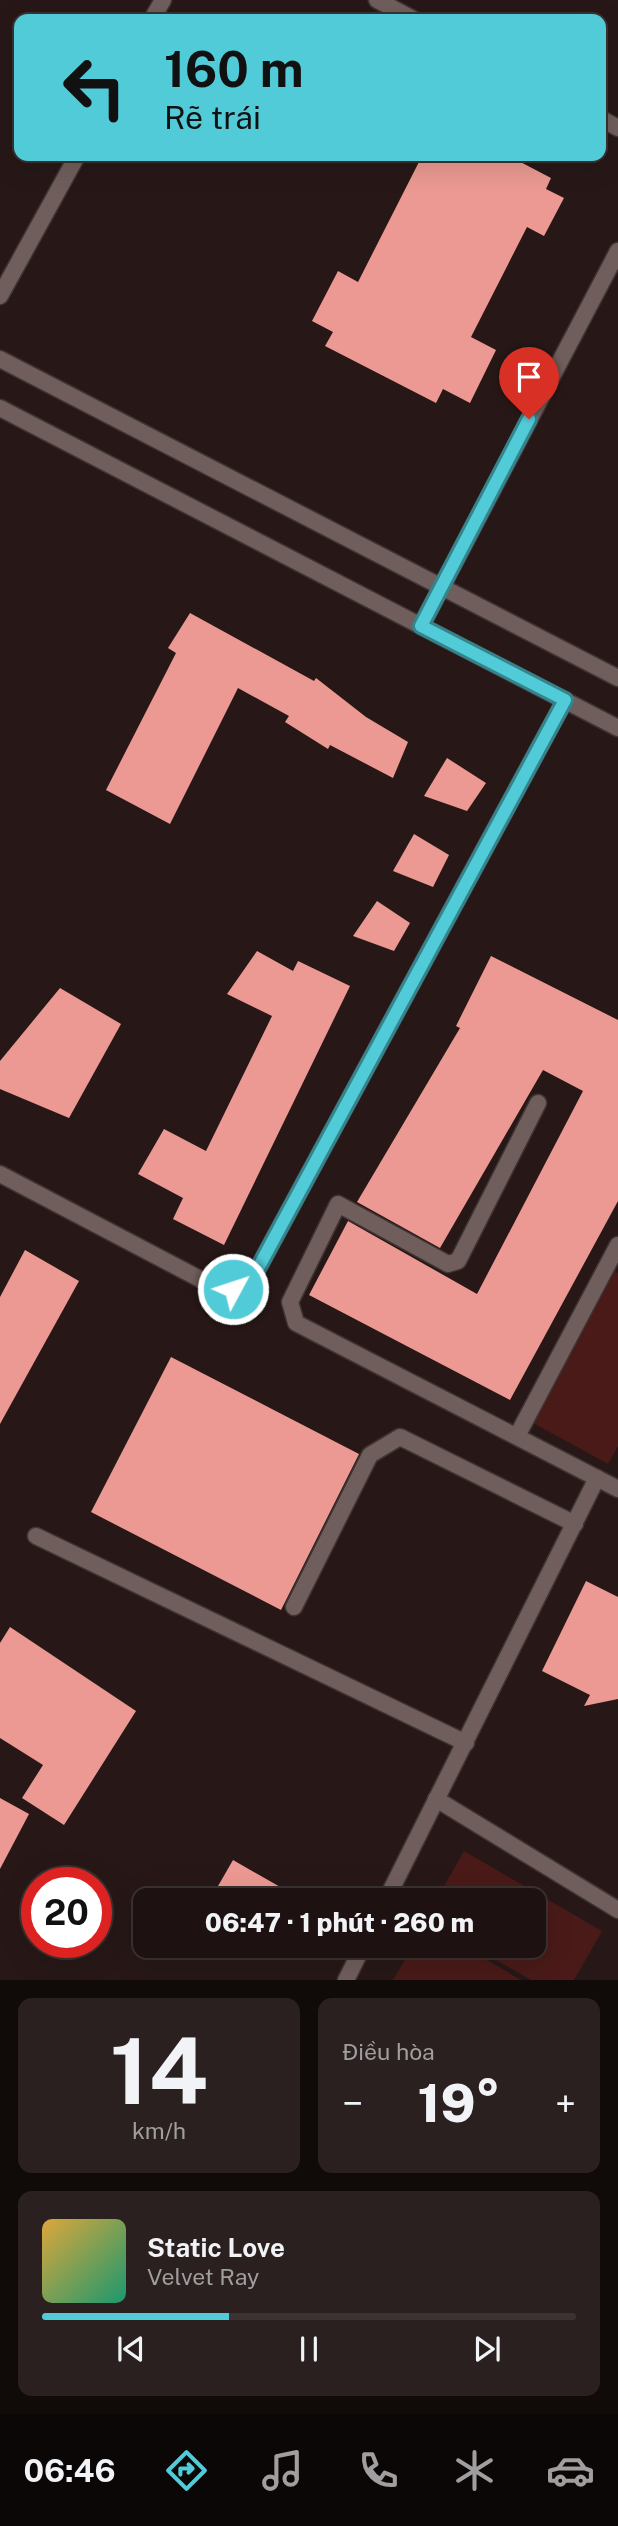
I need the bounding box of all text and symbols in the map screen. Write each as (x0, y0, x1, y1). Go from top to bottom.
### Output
text: 160 m (164, 40, 304, 98)
icon: left (49, 42, 140, 133)
text: Rẽ trái (164, 99, 261, 136)
pin (499, 347, 559, 419)
icon: arrive (510, 358, 548, 396)
position arrow (196, 1252, 270, 1326)
speed limit sign: 20 (21, 1867, 112, 1958)
text: 06:47 · 1 phút · 260 m (205, 1907, 474, 1938)
text: 14 (110, 2018, 208, 2124)
text: Điều hòa (342, 2038, 435, 2065)
text: 19° (418, 2073, 500, 2134)
text: − (342, 2081, 363, 2126)
text: + (555, 2081, 576, 2126)
text: km/h (132, 2117, 186, 2144)
text: Static Love (147, 2232, 285, 2263)
text: Velvet Ray (147, 2263, 259, 2290)
icon: previous (112, 2330, 150, 2368)
icon: pause (290, 2330, 328, 2368)
icon: next (468, 2330, 506, 2368)
icon: directions (162, 2446, 211, 2495)
icon: music (258, 2446, 307, 2495)
icon: phone (354, 2446, 403, 2495)
icon: climate (450, 2446, 499, 2495)
icon: car (546, 2446, 595, 2495)
text: 06:46 (23, 2452, 116, 2489)

